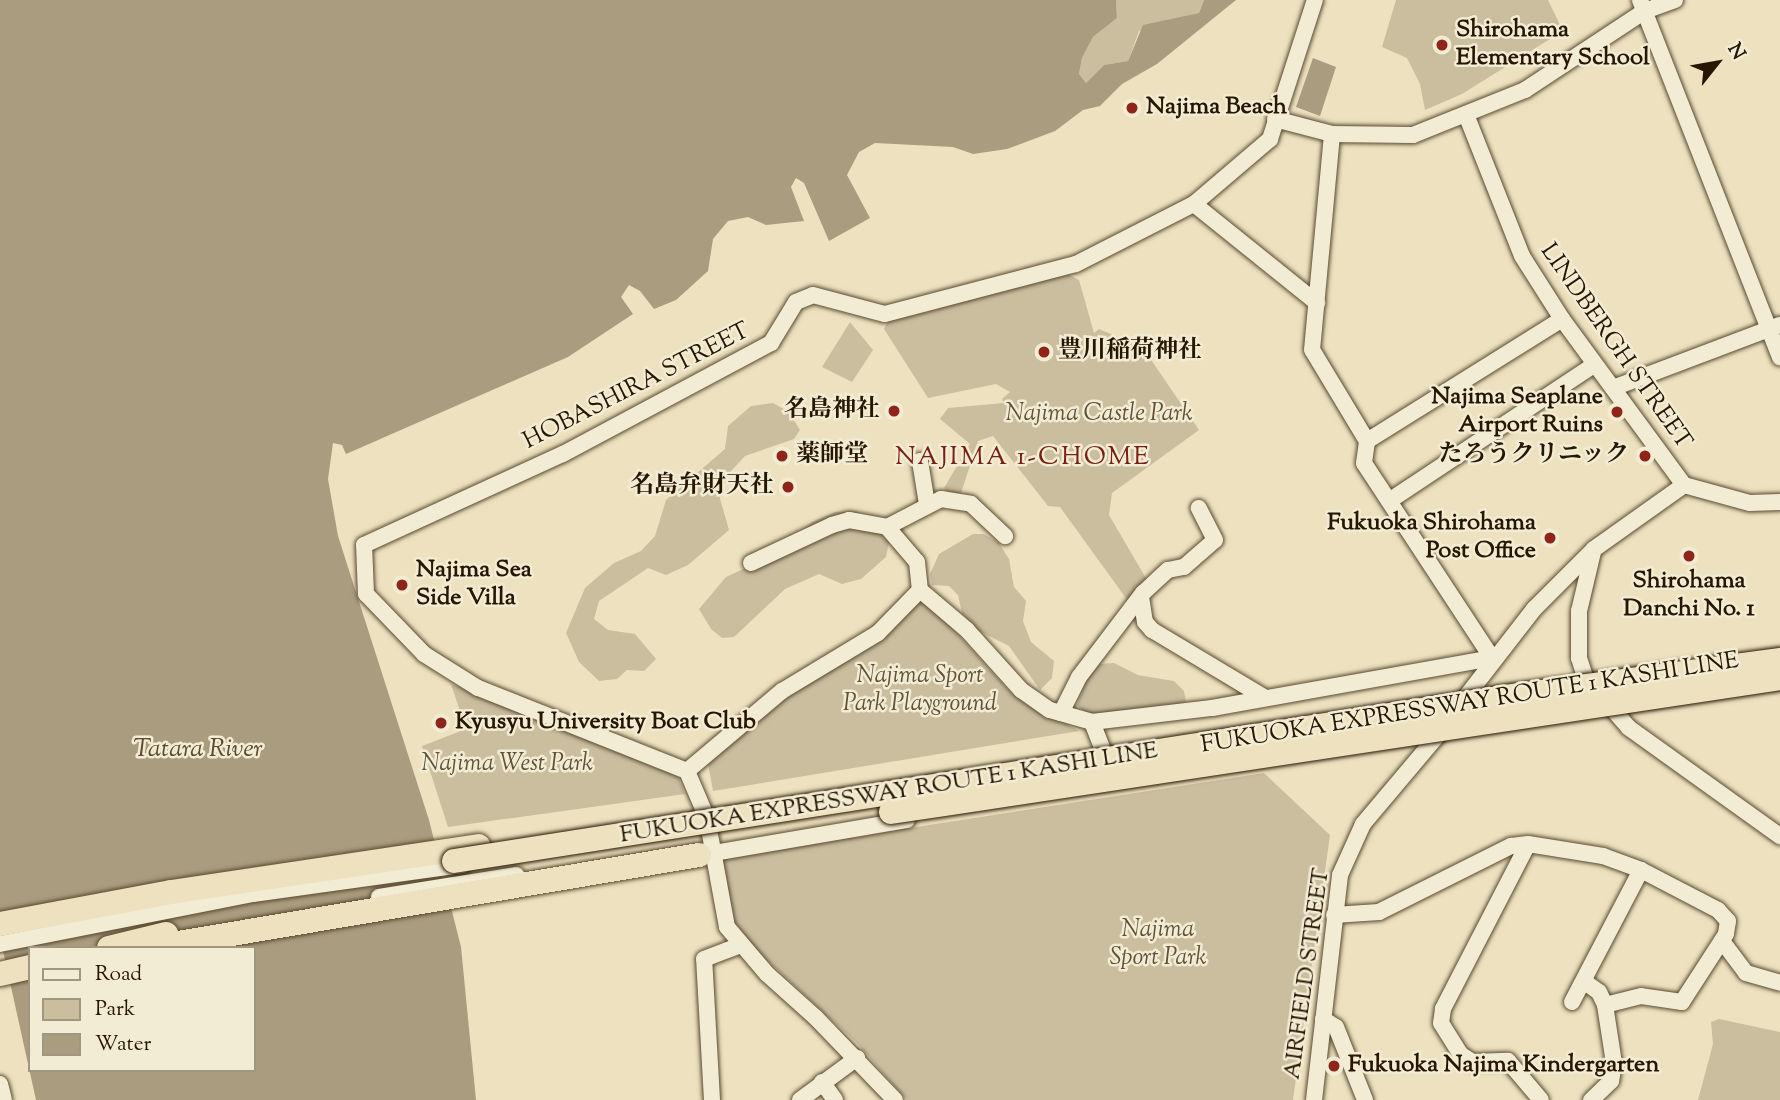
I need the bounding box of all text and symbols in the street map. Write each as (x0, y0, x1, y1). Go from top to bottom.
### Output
place label: Shirohama Elementary School (1456, 17, 1650, 73)
north arrow (1682, 28, 1752, 98)
marker: Shirohama Elementary School (1434, 37, 1450, 53)
text: N (1720, 38, 1751, 65)
place label: Najima Beach (1146, 94, 1287, 122)
marker: Najima Beach (1124, 100, 1140, 116)
street label: LINDBERGH STREET (1533, 239, 1697, 455)
street label: HOBASHIRA STREET (519, 317, 755, 457)
place label: 豊川稲荷神社 (1058, 338, 1202, 366)
marker: 豊川稲荷神社 (1036, 344, 1052, 360)
place label: Najima Seaplane Airport Ruins (1431, 384, 1603, 440)
place label: 名島神社 (784, 397, 880, 425)
park label: Najima Castle Park (1005, 401, 1193, 429)
marker: 名島神社 (886, 403, 902, 419)
marker: Najima Seaplane Airport Ruins (1609, 404, 1625, 420)
place label: 薬師堂 (796, 442, 868, 470)
district label: NAJIMA 1-CHOME (897, 442, 1149, 474)
place label: たろうクリニック (1437, 442, 1629, 470)
marker: たろうクリニック (1635, 446, 1655, 466)
marker: 薬師堂 (774, 448, 790, 464)
place label: 名島弁財天社 (630, 473, 774, 501)
marker: 名島弁財天社 (780, 479, 796, 495)
place label: Fukuoka Shirohama Post Office (1327, 510, 1536, 566)
marker: Fukuoka Shirohama Post Office (1542, 530, 1558, 546)
marker: Shirohama Danchi No. 1 (1681, 548, 1697, 564)
place label: Najima Sea Side Villa (416, 557, 532, 613)
place label: Shirohama Danchi No. 1 (1623, 568, 1755, 624)
marker: Najima Sea Side Villa (394, 577, 410, 593)
street label: FUKUOKA EXPRESSWAY ROUTE 1 KASHI LINE (1199, 647, 1741, 761)
park label: Najima Sport Park Playground (843, 663, 997, 719)
place label: Kyusyu University Boat Club (455, 709, 756, 737)
marker: Kyusyu University Boat Club (433, 715, 449, 731)
water label: Tatara River (133, 734, 263, 766)
street label: FUKUOKA EXPRESSWAY ROUTE 1 KASHI LINE (618, 737, 1160, 851)
park label: Najima West Park (421, 751, 593, 779)
street label: AIRFIELD STREET (1279, 866, 1337, 1082)
park label: Najima Sport Park (1110, 917, 1206, 973)
legend (28, 946, 256, 1072)
text: Road (95, 960, 142, 990)
text: Park (95, 995, 135, 1025)
text: Water (95, 1030, 151, 1060)
place label: Fukuoka Najima Kindergarten (1348, 1052, 1659, 1080)
marker: Fukuoka Najima Kindergarten (1326, 1058, 1342, 1074)

